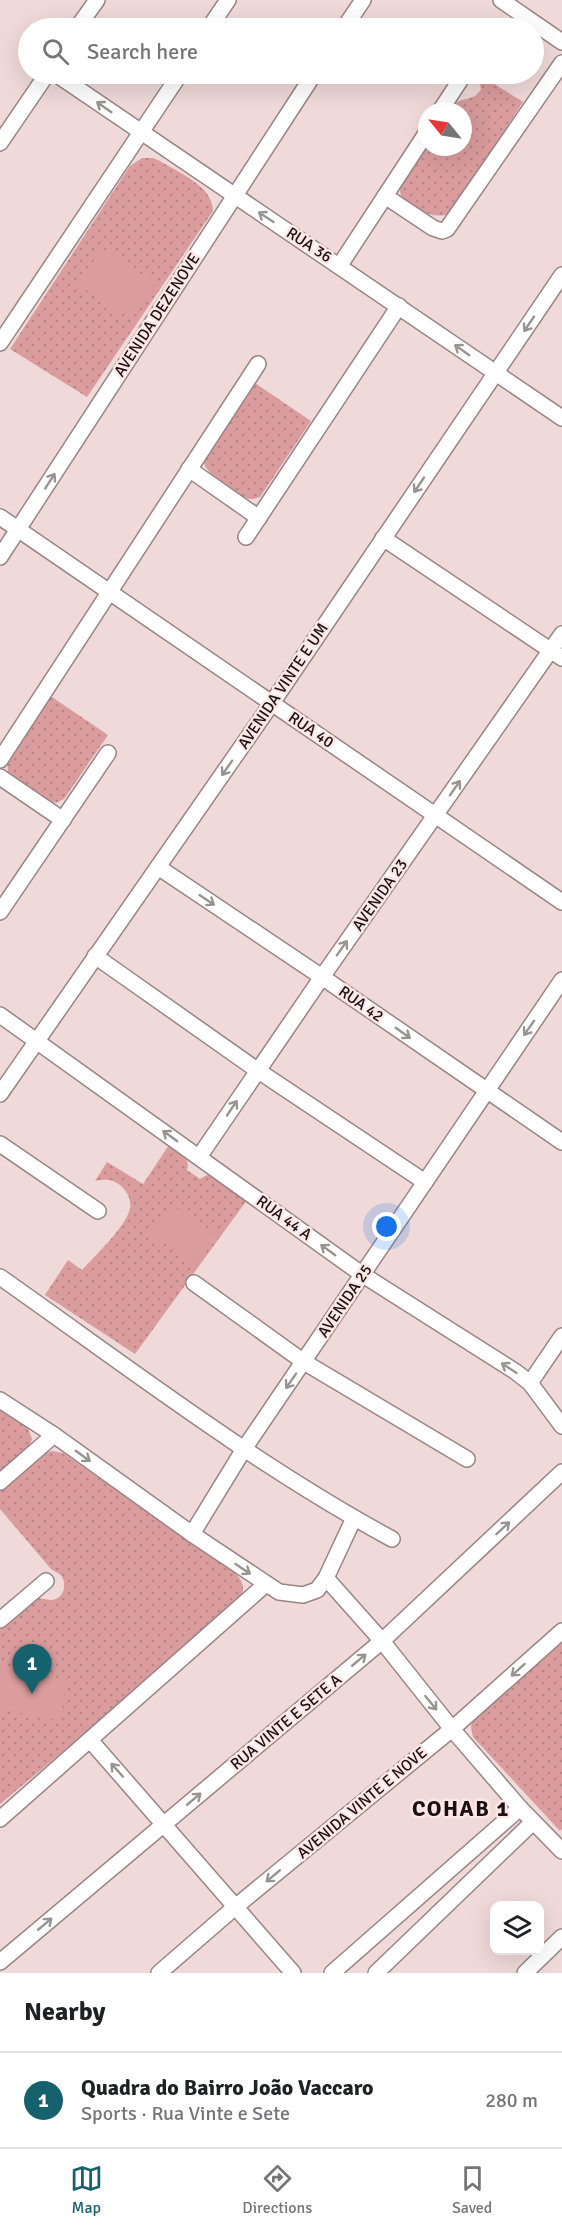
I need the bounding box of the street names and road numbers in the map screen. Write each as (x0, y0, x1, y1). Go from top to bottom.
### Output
street label: RUA 36 (282, 223, 336, 267)
street label: AVENIDA DEZENOVE (110, 250, 204, 380)
street label: AVENIDA VINTE E UM (233, 619, 333, 753)
street label: RUA 40 (285, 708, 337, 752)
street label: AVENIDA 23 (348, 855, 412, 935)
street label: RUA 42 (335, 981, 387, 1027)
street label: RUA 44 A (252, 1191, 316, 1245)
street label: AVENIDA 25 (313, 1261, 377, 1341)
street label: RUA VINTE E SETE A (226, 1670, 346, 1774)
street label: AVENIDA VINTE E NOVE (293, 1743, 431, 1863)

